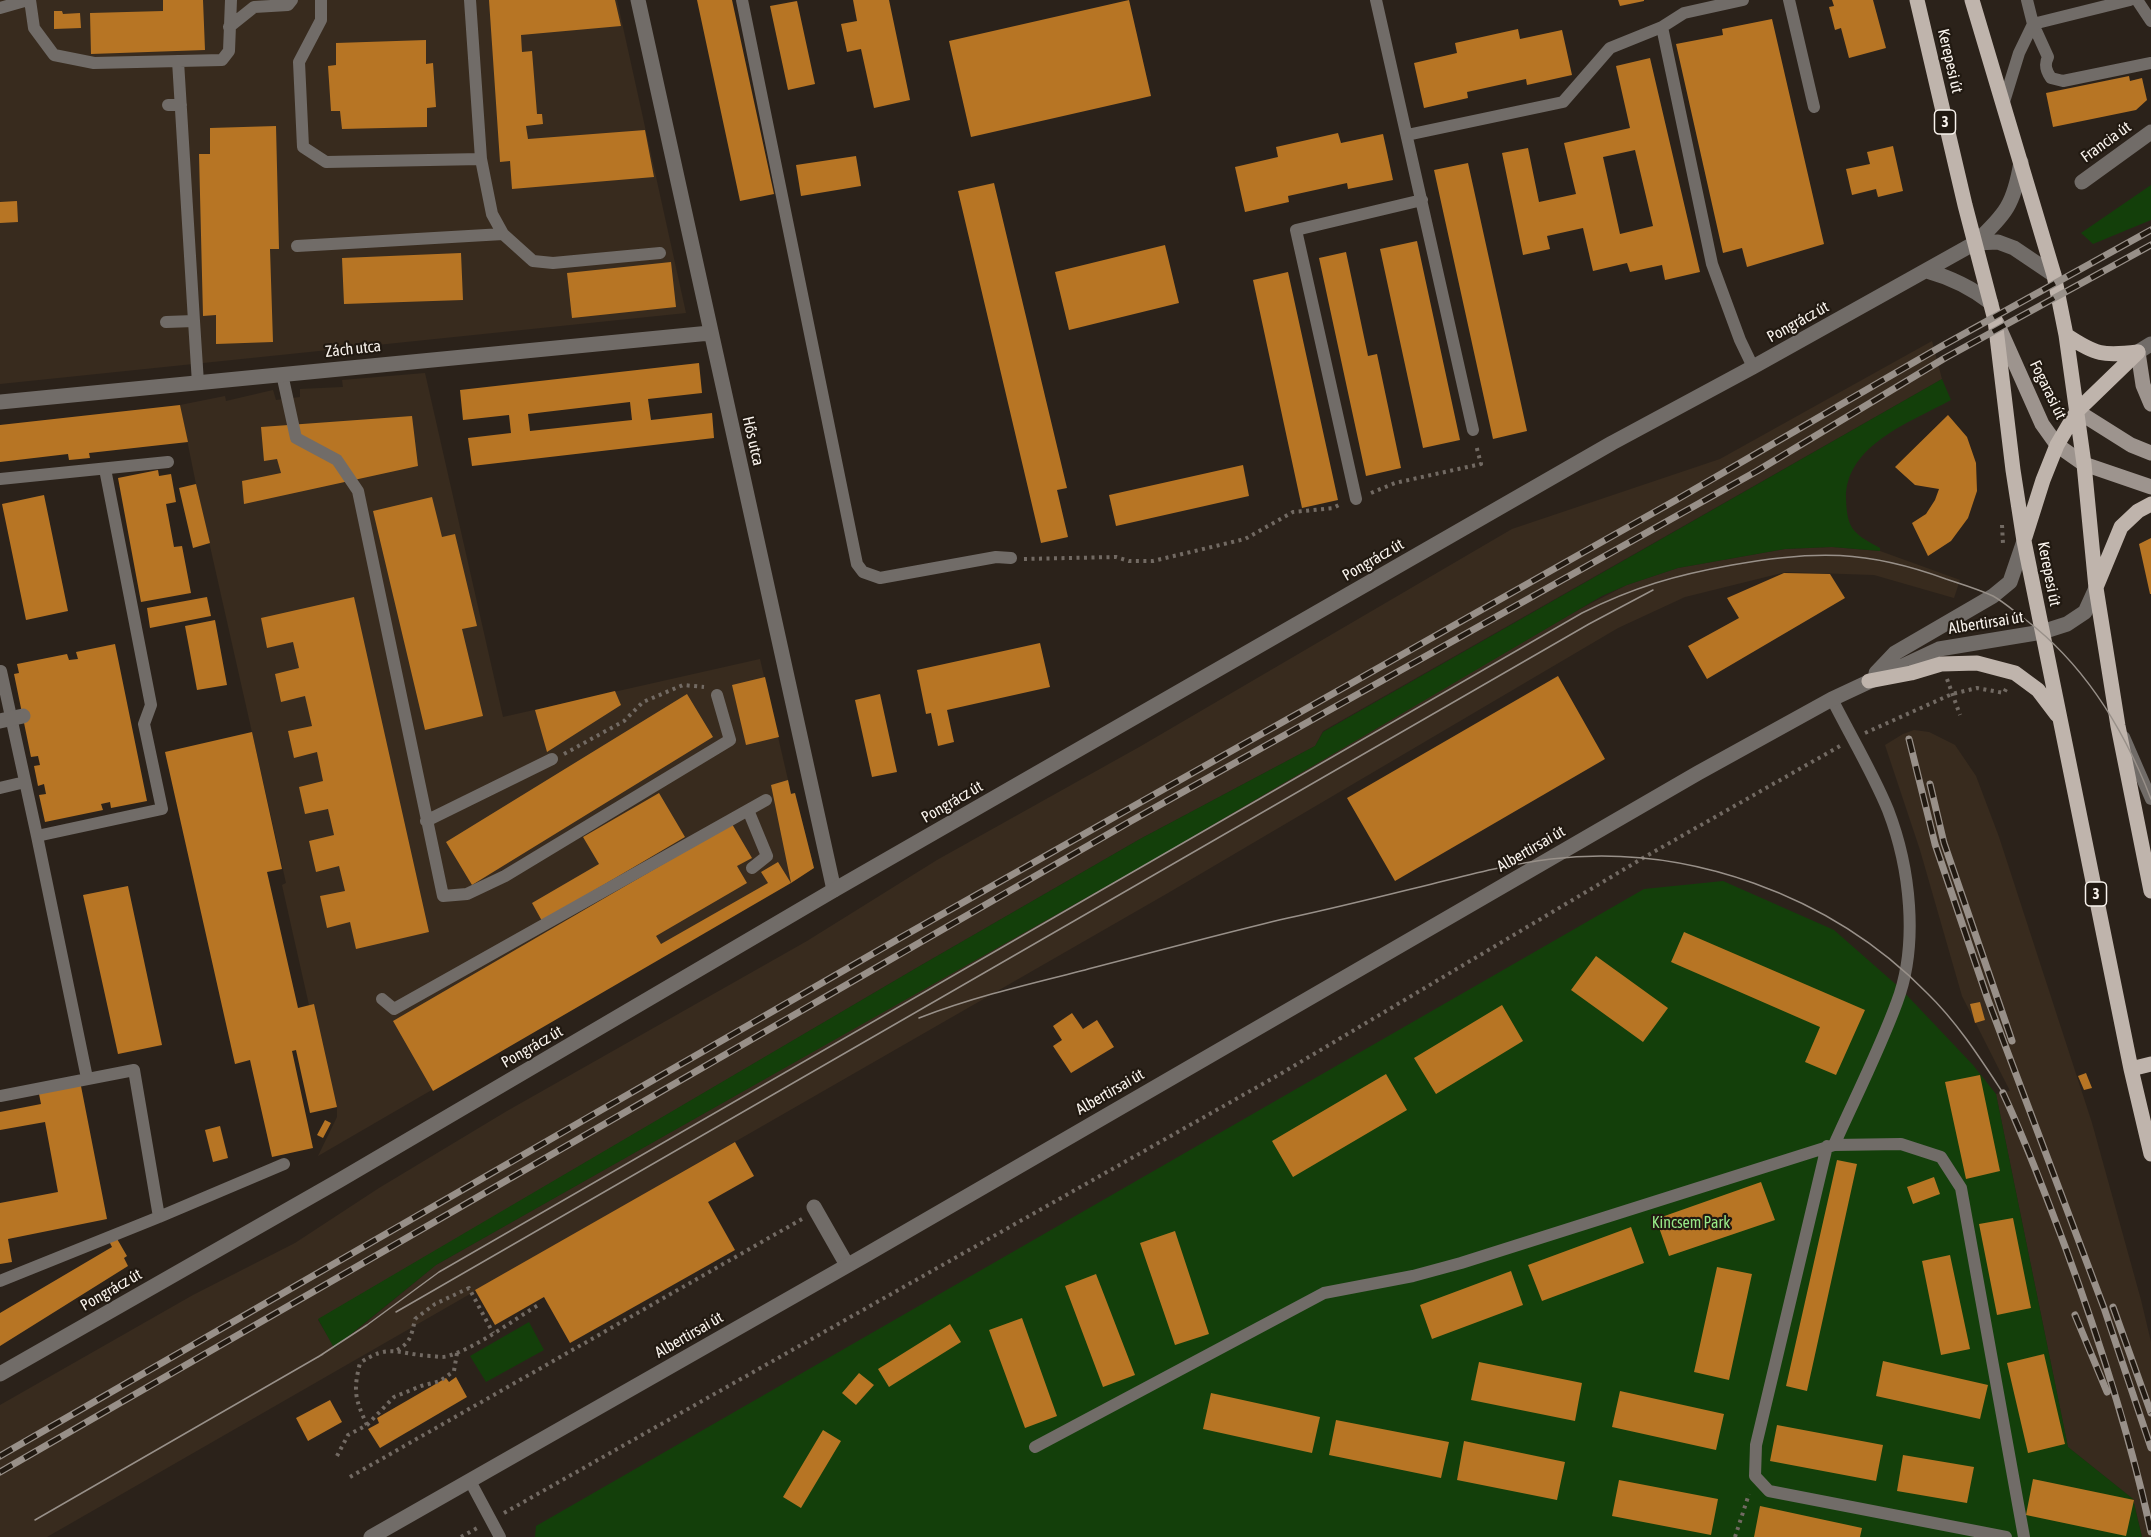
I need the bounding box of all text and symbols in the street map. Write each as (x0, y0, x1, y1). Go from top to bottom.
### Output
street label: Kerepesi út (1933, 27, 1967, 95)
road number: 3 (1934, 110, 1956, 134)
street label: Francia út (2077, 117, 2135, 167)
street label: Pongrácz út (1764, 297, 1832, 347)
street label: Zách utca (324, 337, 382, 361)
street label: Fogarasi út (2025, 357, 2071, 423)
street label: Hős utca (738, 414, 768, 468)
street label: Pongrácz út (1339, 535, 1407, 585)
street label: Kerepesi út (2033, 540, 2065, 608)
street label: Albertirsai út (1947, 608, 2025, 638)
street label: Pongrácz út (918, 777, 986, 827)
street label: Albertirsai út (1493, 822, 1569, 876)
road number: 3 (2086, 882, 2106, 906)
street label: Pongrácz út (498, 1022, 566, 1072)
street label: Albertirsai út (1072, 1065, 1148, 1119)
park label: Kincsem Park (1652, 1213, 1730, 1233)
street label: Pongrácz út (77, 1265, 145, 1315)
street label: Albertirsai út (651, 1308, 727, 1362)

